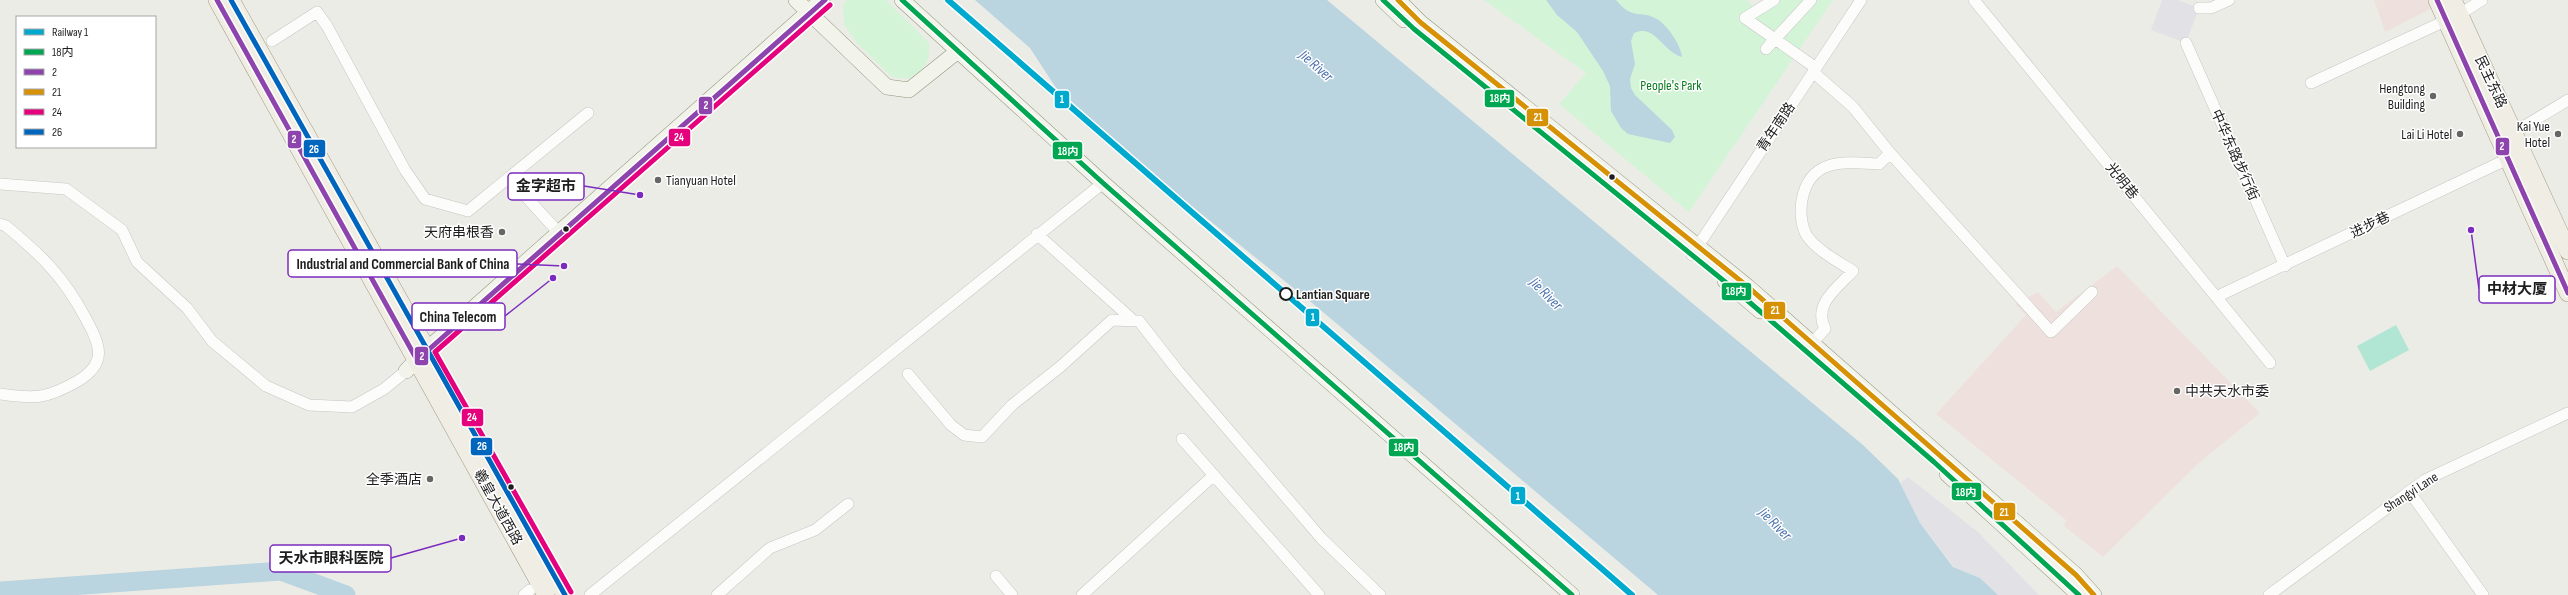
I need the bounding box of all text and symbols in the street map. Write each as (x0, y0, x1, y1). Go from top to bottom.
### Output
legend (16, 16, 156, 148)
text: Railway 1 (52, 25, 89, 40)
text: 18内 (52, 45, 73, 60)
water label: Jie River (1294, 45, 1338, 86)
street label: 民主东路 (2471, 53, 2511, 111)
text: 2 (52, 65, 57, 80)
park label: People's Park (1640, 77, 1702, 94)
place label: Hengtong Building (2379, 80, 2425, 113)
text: 21 (52, 85, 62, 100)
line badge: 18内 (1484, 89, 1515, 108)
line badge: 1 (1054, 90, 1070, 109)
marker: Hengtong Building (2428, 91, 2438, 101)
text: 18内 (1490, 92, 1510, 105)
text: 1 (1060, 93, 1065, 106)
line badge: 2 (698, 96, 713, 115)
text: 2 (704, 99, 709, 112)
street label: 青年南路 (1753, 99, 1799, 155)
text: 24 (52, 105, 62, 120)
street label: 中华东路步行街 (2207, 107, 2263, 203)
line badge: 21 (1526, 108, 1549, 127)
text: 21 (1533, 111, 1543, 124)
place label: Kai Yue Hotel (2517, 118, 2550, 151)
text: 26 (52, 125, 62, 140)
place label: Lai Li Hotel (2401, 126, 2452, 143)
line badge: 24 (668, 128, 691, 147)
marker: Lai Li Hotel (2455, 129, 2465, 139)
marker: Kai Yue Hotel (2553, 129, 2563, 139)
line badge: 2 (287, 130, 302, 149)
text: 24 (674, 131, 684, 144)
text: 2 (292, 133, 297, 146)
line badge: 2 (2495, 137, 2510, 156)
line badge: 26 (303, 139, 326, 158)
text: 2 (2500, 140, 2505, 153)
line badge: 18内 (1052, 141, 1083, 160)
text: 26 (309, 143, 319, 156)
text: 18内 (1058, 145, 1078, 158)
street label: 光明巷 (2102, 159, 2142, 203)
place label: Tianyuan Hotel (666, 172, 736, 189)
unlabelled marker (1607, 172, 1617, 182)
callout: 金字超市 (508, 173, 584, 200)
marker: Tianyuan Hotel (653, 175, 663, 185)
text: 金字超市 (516, 177, 576, 196)
street label: 进步巷 (2347, 208, 2393, 242)
place label: 天府串根香 (424, 224, 494, 241)
unlabelled marker (561, 224, 571, 234)
marker: 天府串根香 (497, 227, 507, 237)
callout: Industrial and Commercial Bank of China (288, 250, 517, 277)
text: Industrial and Commercial Bank of China (297, 255, 509, 274)
water label: Jie River (1525, 273, 1567, 315)
callout: 中材大厦 (2479, 276, 2555, 303)
text: 中材大厦 (2487, 280, 2547, 299)
line badge: 18内 (1721, 282, 1752, 301)
text: 18内 (1726, 285, 1746, 298)
place label: Lantian Square (1296, 286, 1370, 303)
marker: Lantian Square (1279, 287, 1293, 301)
line badge: 21 (1763, 301, 1786, 320)
callout: China Telecom (412, 303, 505, 330)
text: 21 (1770, 304, 1780, 317)
text: China Telecom (420, 308, 496, 327)
line badge: 1 (1305, 308, 1320, 327)
text: 1 (1311, 311, 1316, 324)
line badge: 2 (414, 346, 429, 366)
text: 2 (420, 350, 425, 363)
place label: 中共天水市委 (2185, 383, 2269, 400)
marker: 中共天水市委 (2172, 386, 2182, 396)
line badge: 24 (461, 408, 484, 427)
text: 24 (467, 411, 477, 424)
line badge: 26 (470, 437, 493, 456)
line badge: 18内 (1388, 438, 1419, 457)
text: 26 (477, 440, 487, 453)
text: 18内 (1394, 441, 1414, 454)
street label: 羲皇大道西路 (470, 466, 526, 548)
street label: Shangyi Lane (2381, 468, 2441, 516)
place label: 全季酒店 (366, 471, 422, 488)
marker: 全季酒店 (425, 474, 435, 484)
unlabelled marker (506, 482, 516, 492)
line badge: 18内 (1951, 482, 1982, 501)
line badge: 1 (1510, 486, 1526, 505)
text: 18内 (1956, 486, 1976, 499)
text: 1 (1516, 490, 1521, 503)
line badge: 21 (1993, 502, 2016, 521)
water label: Jie River (1754, 503, 1796, 545)
text: 21 (1999, 506, 2009, 519)
callout: 天水市眼科医院 (270, 545, 391, 572)
text: 天水市眼科医院 (278, 549, 384, 568)

